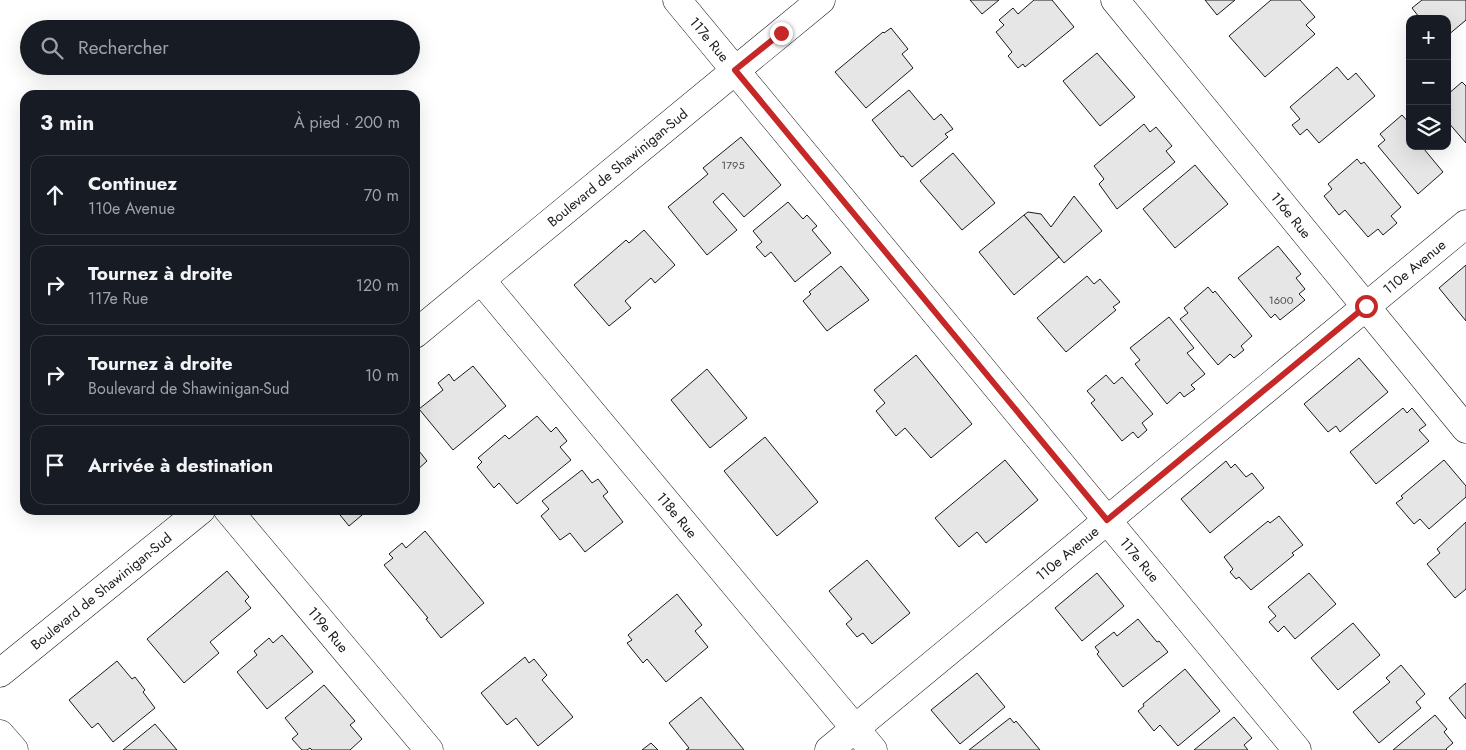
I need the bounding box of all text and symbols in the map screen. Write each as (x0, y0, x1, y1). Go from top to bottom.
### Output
street label: 117e Rue (685, 13, 734, 66)
map controls (1406, 15, 1451, 150)
button: + (1406, 15, 1451, 60)
search box (20, 20, 420, 75)
route end (770, 22, 793, 45)
icon: search (38, 34, 66, 62)
text: Rechercher (78, 34, 169, 61)
button: − (1406, 60, 1451, 105)
street label: Boulevard de Shawinigan-Sud (543, 104, 692, 231)
button: layers (1406, 105, 1451, 150)
text: 3 min (40, 108, 94, 138)
text: À pied · 200 m (294, 111, 400, 134)
house number: 1795 (721, 157, 745, 173)
text: Continuez (88, 170, 177, 197)
icon: ahead (41, 181, 69, 209)
text: 70 m (364, 184, 399, 207)
street label: 116e Rue (1266, 188, 1316, 243)
text: 110e Avenue (88, 197, 175, 220)
street label: 110e Avenue (1379, 235, 1450, 299)
text: Tournez à droite (88, 260, 233, 287)
icon: right (41, 271, 69, 299)
text: 120 m (356, 274, 399, 297)
text: 117e Rue (88, 287, 148, 310)
house number: 1600 (1269, 292, 1294, 308)
route start (1355, 295, 1378, 318)
text: Tournez à droite (88, 350, 233, 377)
icon: right (41, 361, 69, 389)
text: 10 m (365, 364, 399, 387)
text: Boulevard de Shawinigan-Sud (88, 377, 289, 400)
icon: arrive (41, 451, 69, 479)
text: Arrivée à destination (88, 452, 273, 479)
street label: 118e Rue (652, 488, 702, 542)
street label: 110e Avenue (1032, 521, 1103, 585)
street label: Boulevard de Shawinigan-Sud (26, 528, 176, 654)
street label: 117e Rue (1115, 533, 1164, 586)
street label: 119e Rue (303, 602, 353, 657)

